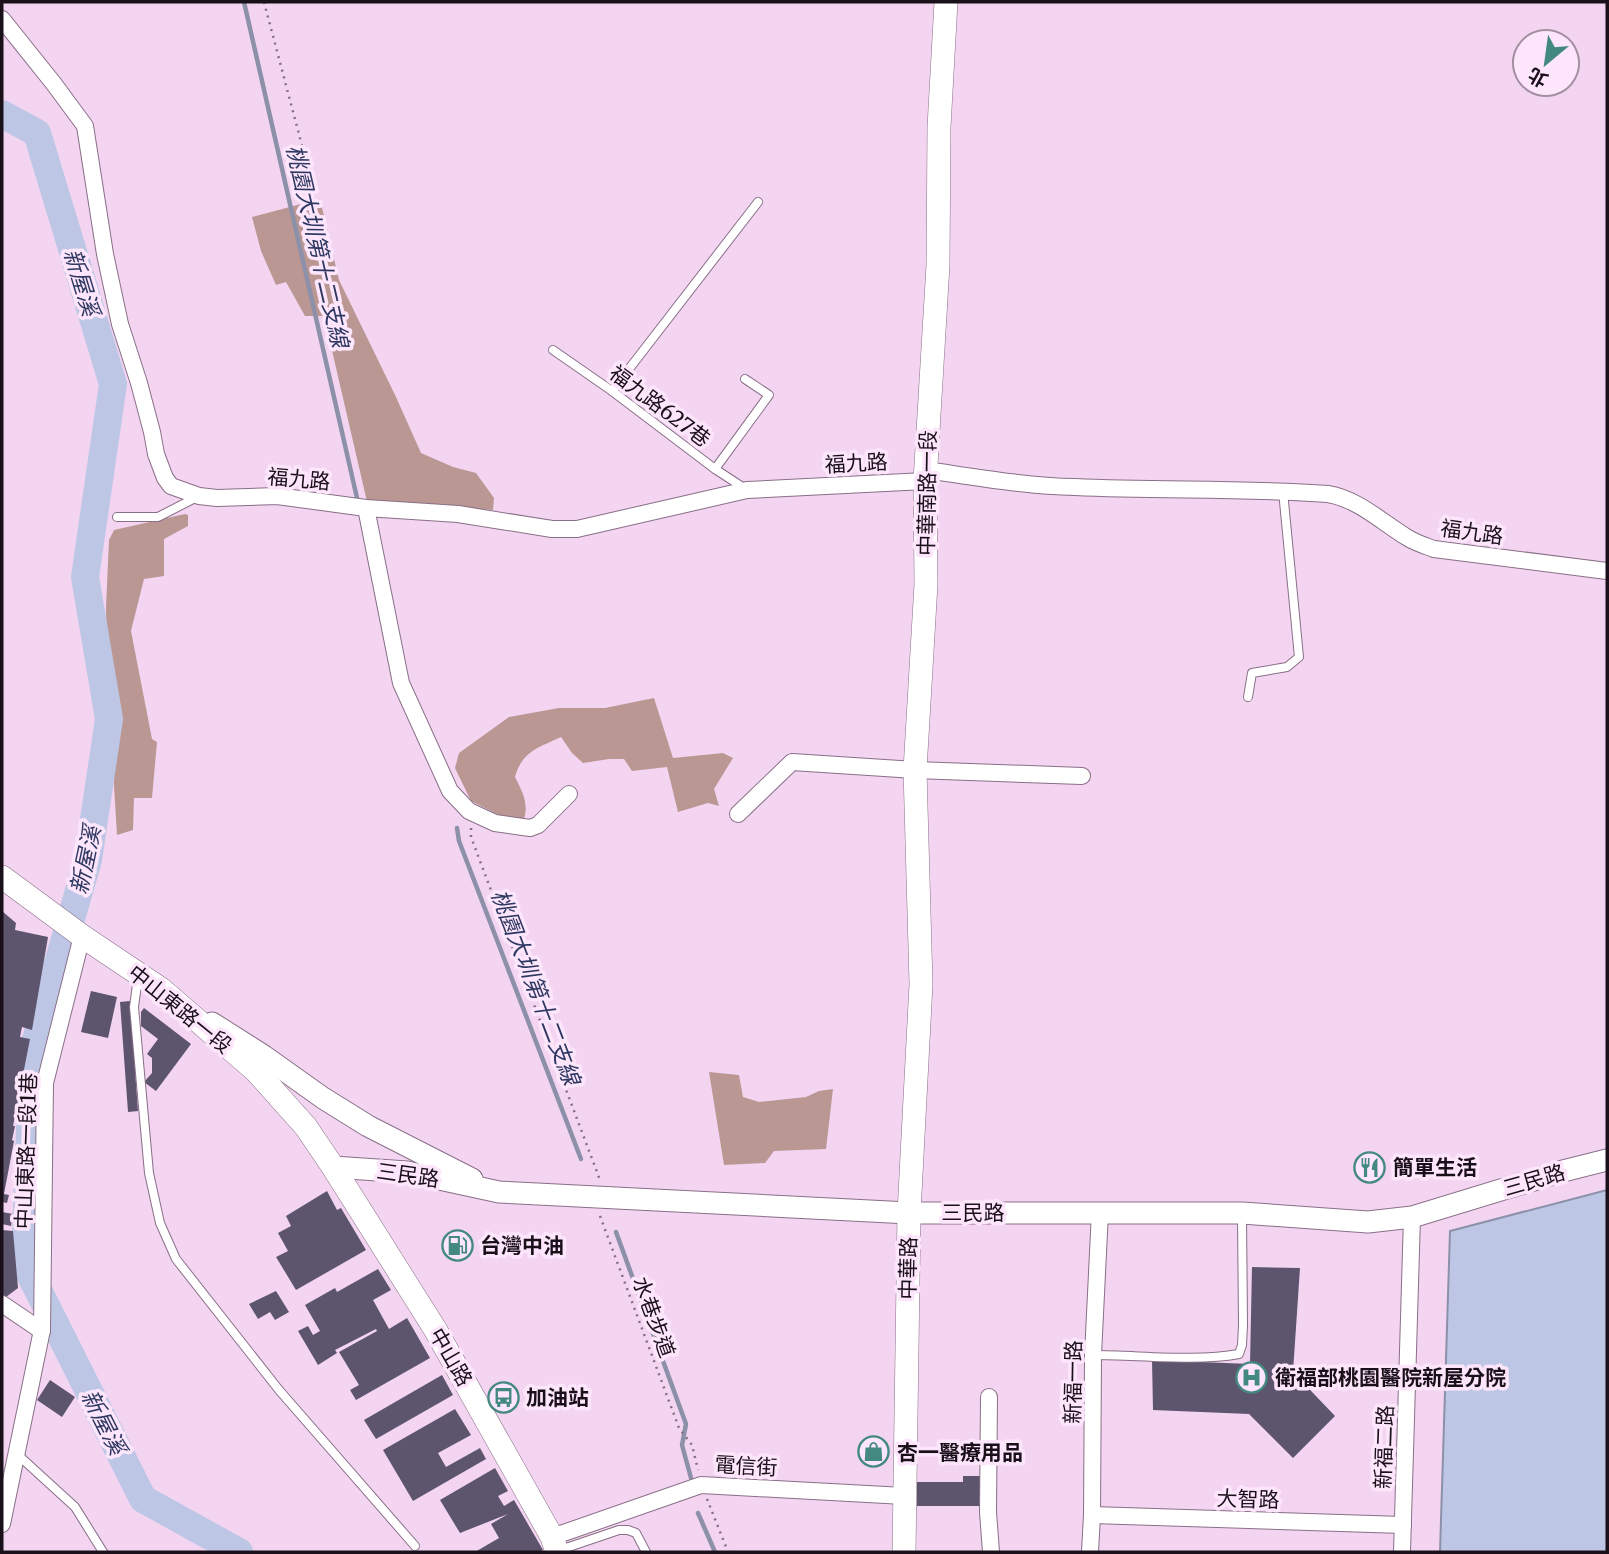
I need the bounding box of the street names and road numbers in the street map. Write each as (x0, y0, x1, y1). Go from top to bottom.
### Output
street label: 福九路627巷 (604, 359, 716, 453)
street label: 中華南路一段 (912, 430, 942, 556)
street label: 福九路 (824, 448, 888, 478)
street label: 福九路 (266, 463, 332, 495)
street label: 福九路 (1439, 514, 1505, 550)
street label: 中山東路一段 (123, 959, 237, 1059)
street label: 中山東路一段1巷 (10, 1072, 42, 1230)
street label: 三民路 (375, 1157, 441, 1193)
street label: 三民路 (1500, 1158, 1568, 1202)
street label: 三民路 (942, 1199, 1005, 1226)
street label: 中華路 (894, 1236, 922, 1300)
street label: 水巷步道 (627, 1273, 681, 1361)
street label: 中山路 (424, 1323, 478, 1391)
street label: 新福一路 (1059, 1340, 1087, 1424)
street label: 新福二路 (1369, 1405, 1399, 1489)
street label: 電信街 (714, 1451, 778, 1481)
street label: 大智路 (1216, 1484, 1280, 1514)

